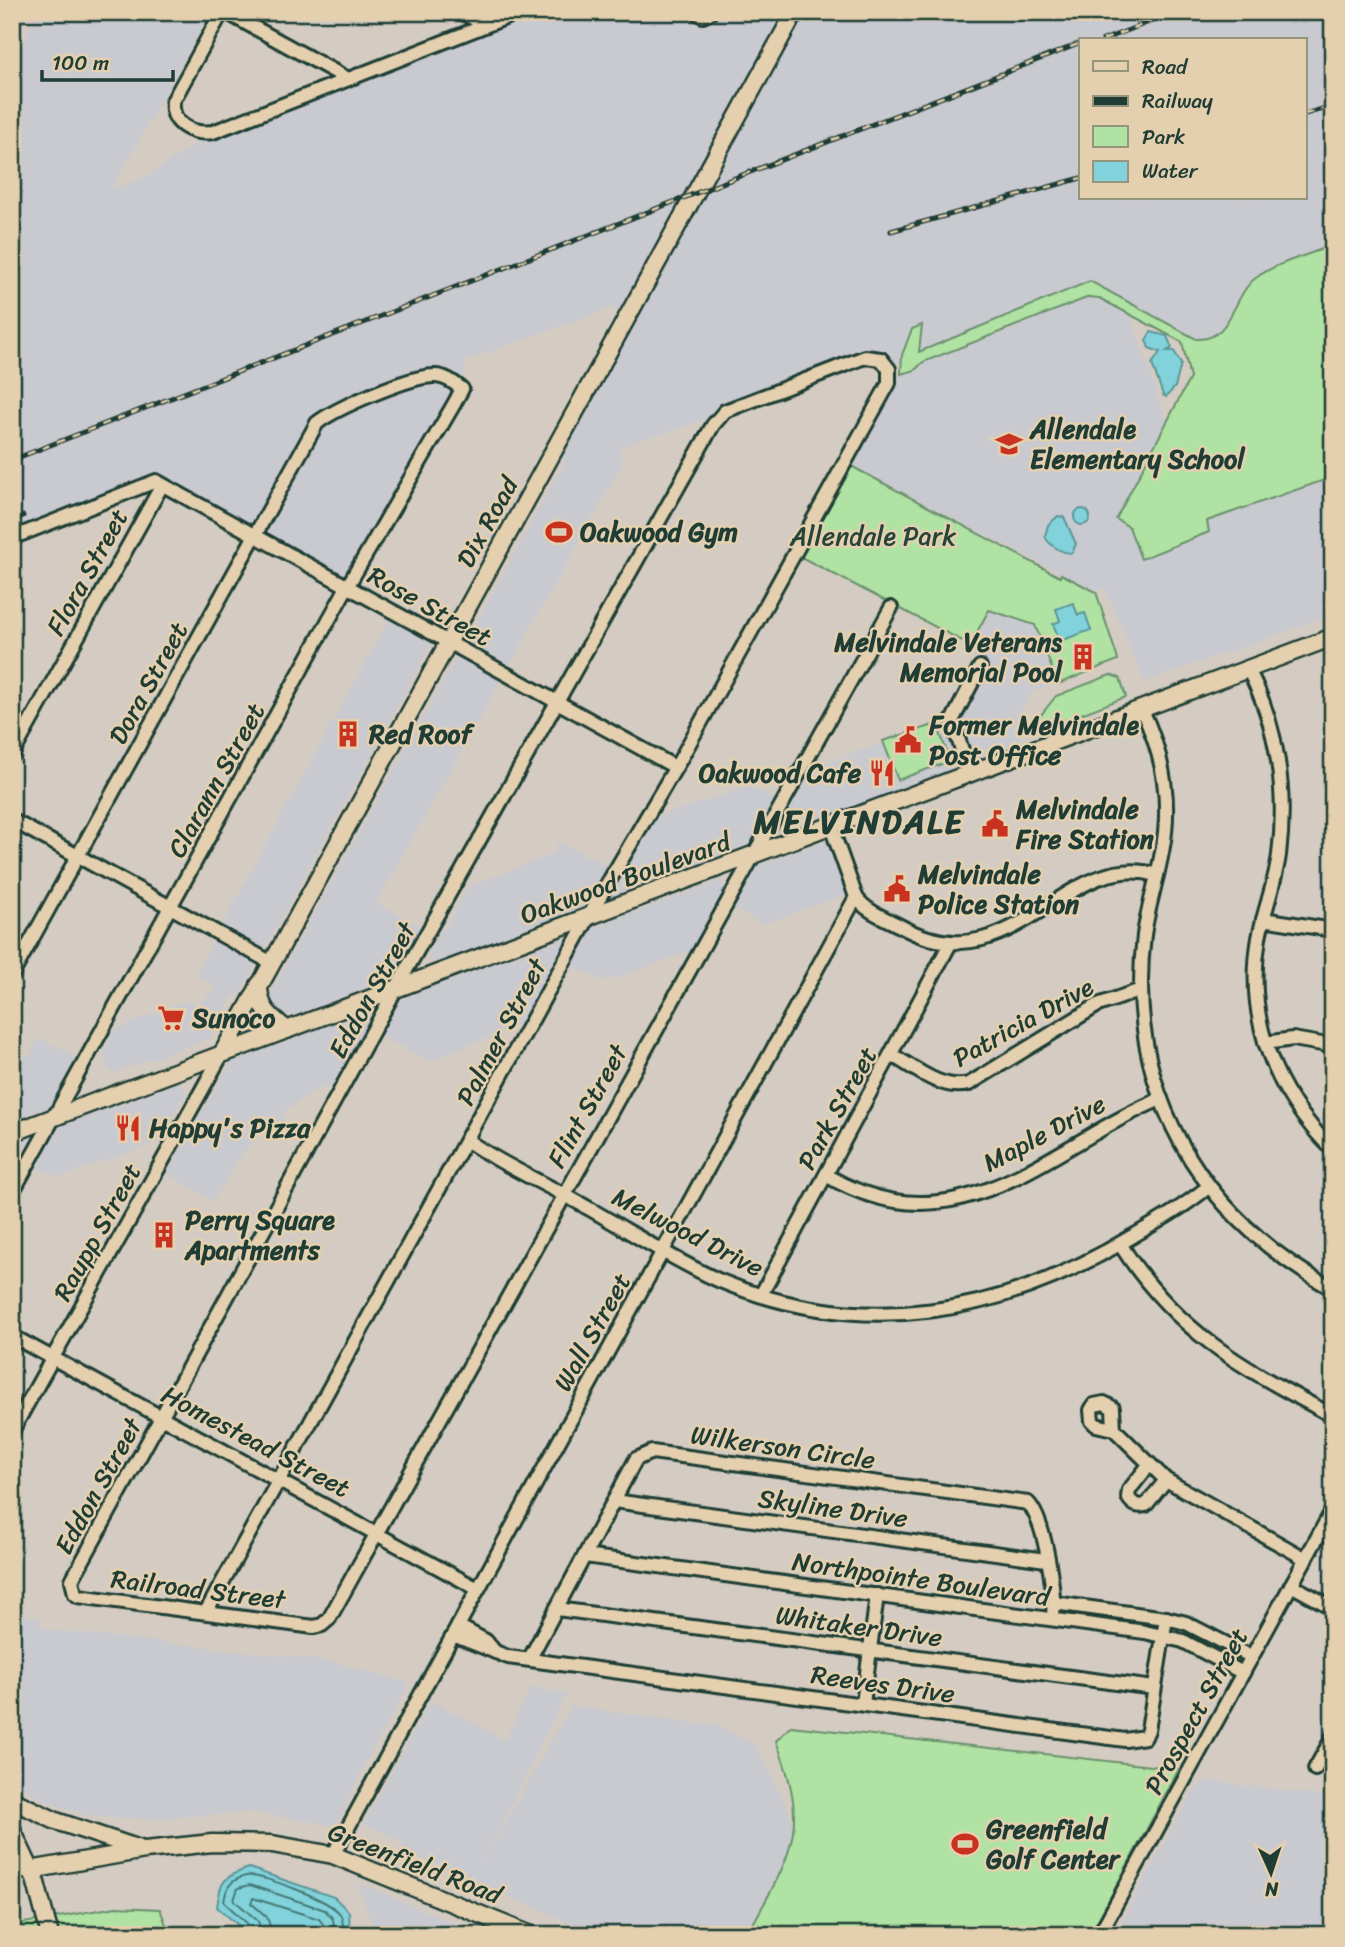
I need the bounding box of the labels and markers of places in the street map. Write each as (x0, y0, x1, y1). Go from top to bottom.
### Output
place label: Allendale Elementary School (1029, 406, 1246, 482)
school or university icon: Allendale Elementary School (994, 429, 1024, 459)
place label: Oakwood Gym (580, 509, 738, 555)
sports icon: Oakwood Gym (544, 517, 574, 547)
place label: Melvindale Veterans Memorial Pool (833, 619, 1064, 695)
building icon: Melvindale Veterans Memorial Pool (1068, 642, 1098, 672)
place label: Former Melvindale Post Office (928, 702, 1139, 778)
place label: Red Roof (368, 711, 475, 757)
building icon: Red Roof (333, 719, 363, 749)
public building icon: Former Melvindale Post Office (893, 725, 923, 755)
place label: Oakwood Cafe (699, 750, 862, 796)
restaurant icon: Oakwood Cafe (867, 758, 897, 788)
place label: Melvindale Fire Station (1015, 786, 1154, 862)
public building icon: Melvindale Fire Station (980, 809, 1010, 839)
place label: Melvindale Police Station (917, 851, 1079, 927)
public building icon: Melvindale Police Station (882, 874, 912, 904)
place label: Sunoco (191, 995, 275, 1041)
supermarket icon: Sunoco (156, 1003, 186, 1033)
place label: Happy's Pizza (149, 1105, 311, 1151)
restaurant icon: Happy's Pizza (113, 1113, 143, 1143)
place label: Perry Square Apartments (184, 1197, 335, 1273)
building icon: Perry Square Apartments (149, 1220, 179, 1250)
place label: Greenfield Golf Center (986, 1806, 1121, 1882)
sports icon: Greenfield Golf Center (950, 1829, 980, 1859)

